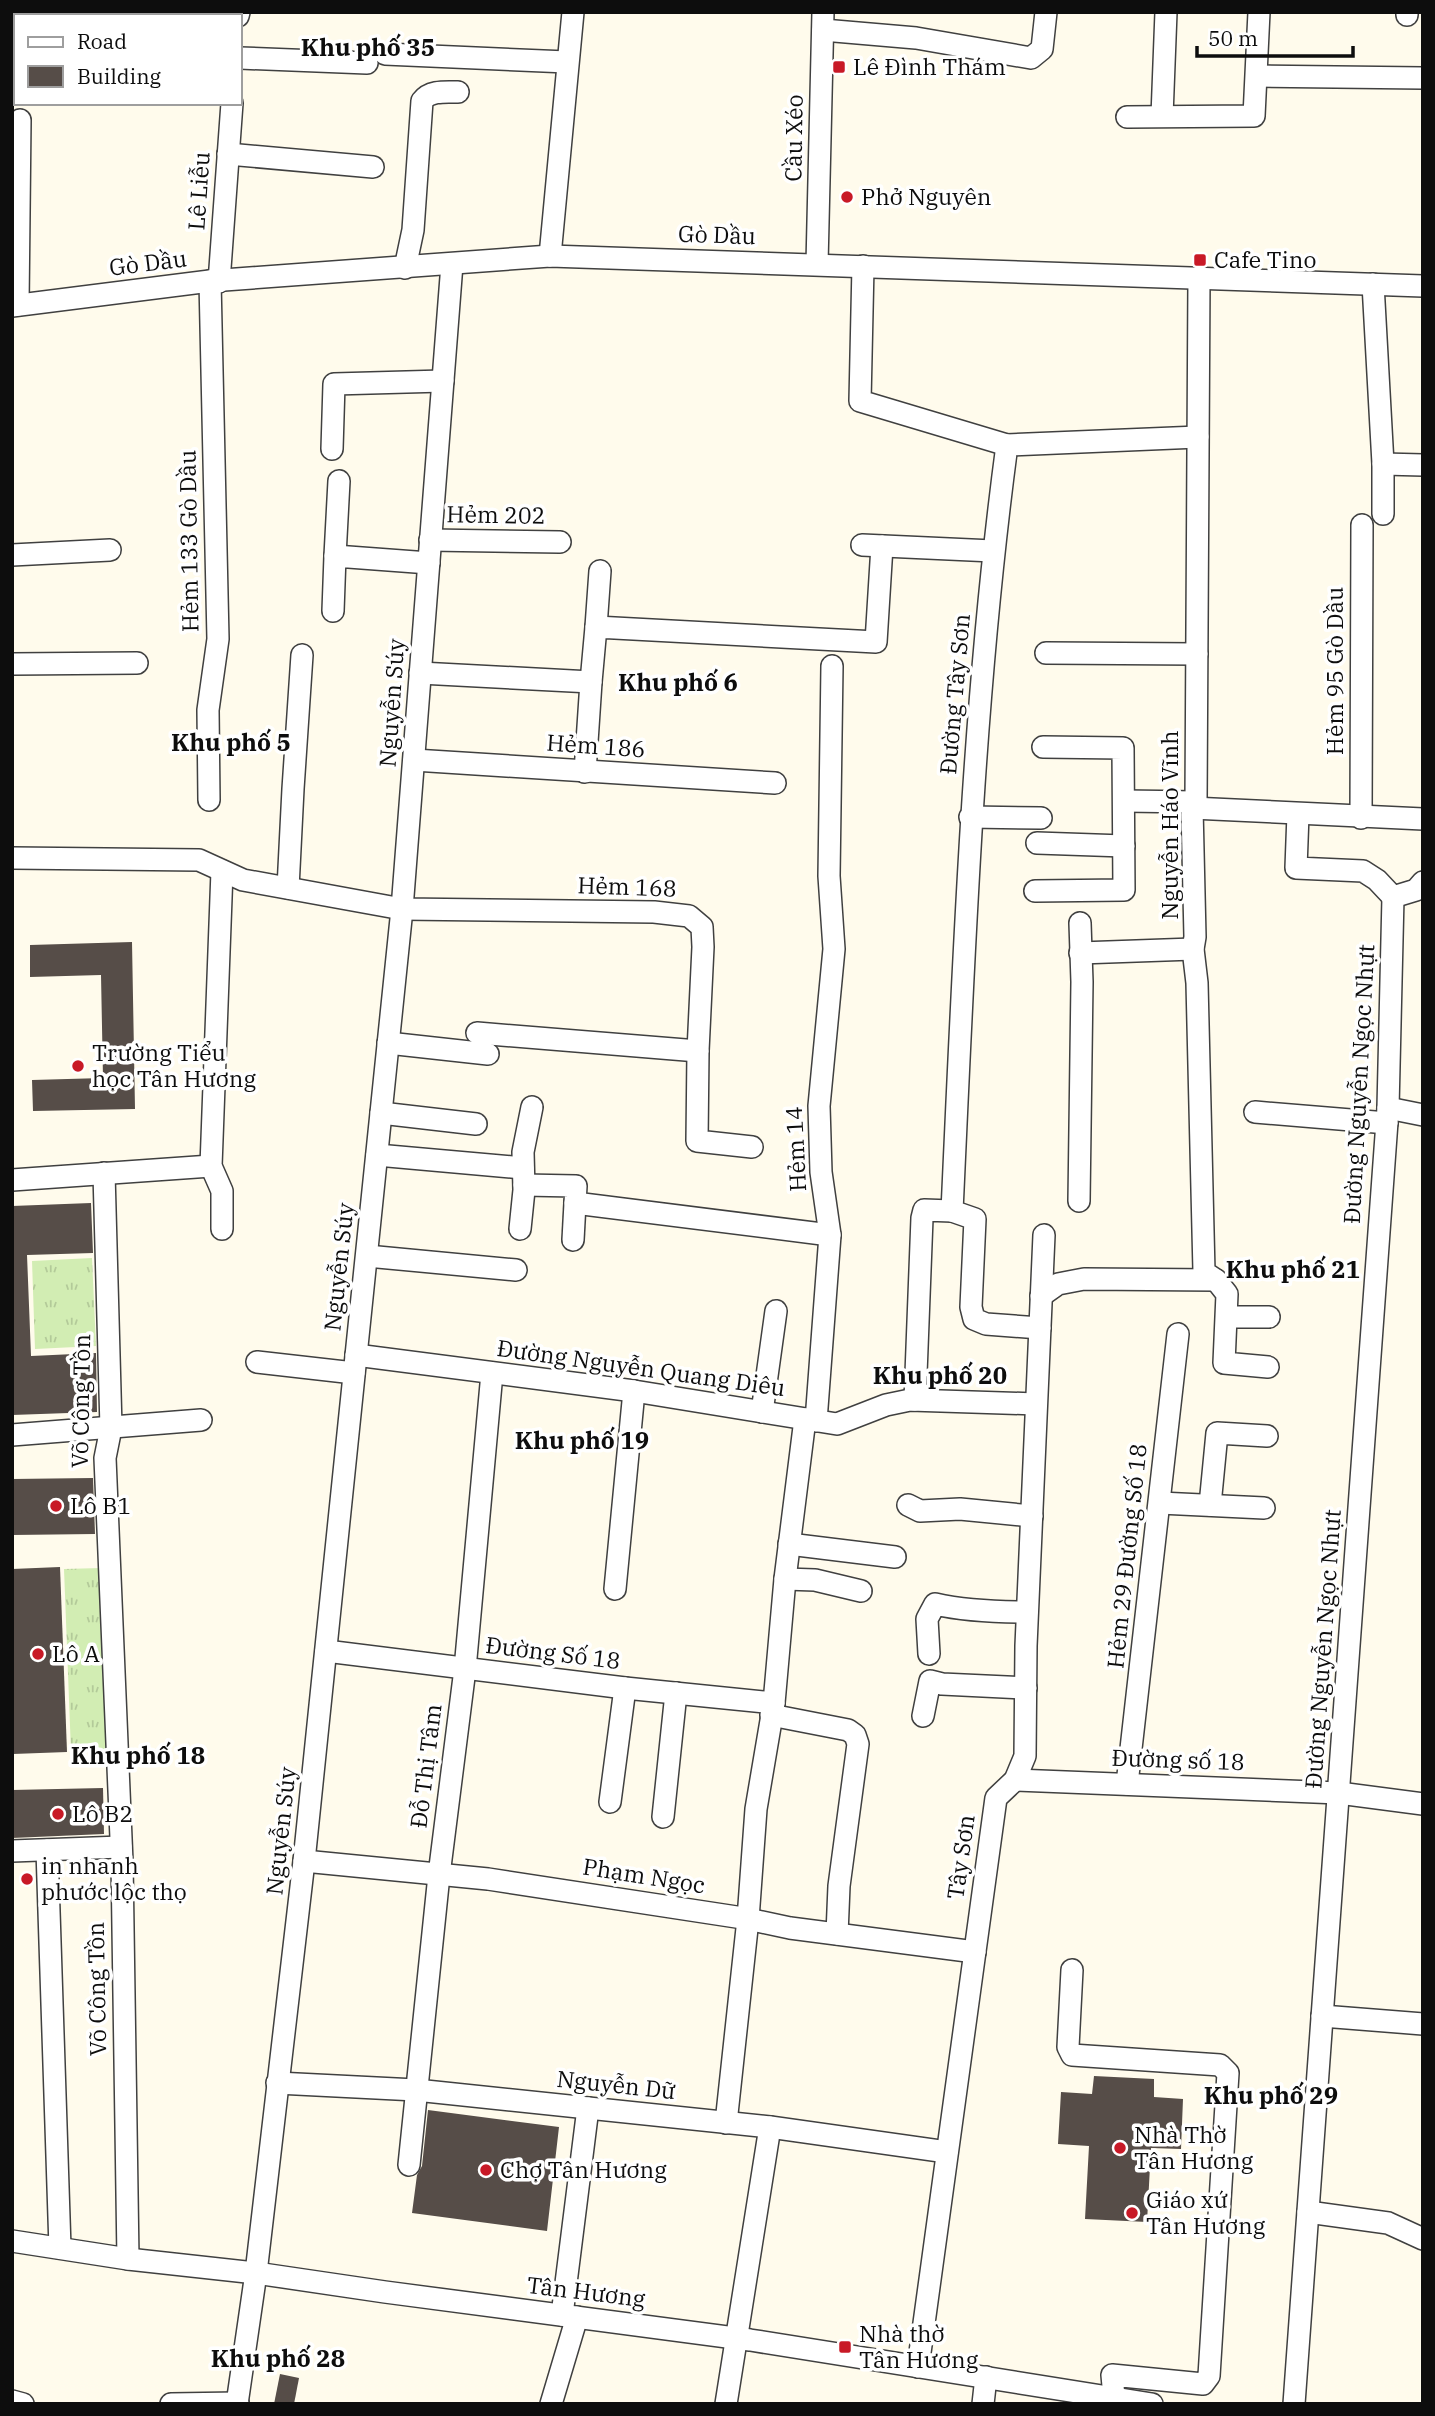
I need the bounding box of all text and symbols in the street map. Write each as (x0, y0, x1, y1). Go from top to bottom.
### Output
legend (14, 14, 242, 105)
scale bar (1197, 14, 1353, 58)
text: 50 m (1208, 24, 1258, 52)
text: Road (77, 27, 127, 55)
district label: Khu phố 35 (301, 31, 435, 63)
place label: Lê Đình Thám (853, 51, 1006, 81)
marker: Lê Đình Thám (831, 59, 847, 75)
text: Building (77, 62, 162, 90)
street label: Cầu Xéo (777, 94, 809, 182)
street label: Lê Liễu (180, 151, 216, 231)
place label: Phở Nguyên (861, 181, 991, 211)
marker: Phở Nguyên (839, 189, 855, 205)
street label: Gò Dầu (678, 218, 756, 250)
street label: Gò Dầu (107, 242, 188, 282)
place label: Cafe Tino (1214, 244, 1316, 274)
marker: Cafe Tino (1192, 252, 1208, 268)
street label: Hẻm 133 Gò Dầu (171, 450, 205, 632)
street label: Hẻm 202 (446, 498, 546, 530)
street label: Hẻm 95 Gò Dầu (1319, 587, 1349, 755)
street label: Đường Tây Sơn (932, 612, 976, 776)
street label: Nguyễn Súy (372, 637, 411, 768)
district label: Khu phố 6 (618, 666, 738, 698)
district label: Khu phố 5 (171, 726, 291, 758)
street label: Hẻm 186 (546, 727, 647, 763)
street label: Nguyễn Háo Vĩnh (1154, 730, 1184, 920)
street label: Hẻm 168 (577, 869, 677, 903)
street label: Đường Nguyễn Ngọc Nhựt (1336, 943, 1380, 1224)
place label: Trường Tiểu học Tân Hương (92, 1037, 256, 1093)
marker: Trường Tiểu học Tân Hương (70, 1058, 86, 1074)
street label: Hẻm 14 (778, 1106, 812, 1192)
street label: Nguyễn Súy (316, 1201, 360, 1332)
district label: Khu phố 21 (1226, 1253, 1360, 1285)
street label: Đường Nguyễn Quang Diêu (495, 1332, 787, 1402)
street label: Võ Công Tồn (64, 1334, 96, 1468)
district label: Khu phố 20 (873, 1359, 1007, 1391)
district label: Khu phố 19 (515, 1424, 649, 1456)
street label: Hẻm 29 Đường Số 18 (1099, 1442, 1153, 1670)
place label: Lô B1 (70, 1490, 131, 1520)
marker: Lô B1 (48, 1498, 64, 1514)
street label: Đường Nguyễn Ngọc Nhựt (1297, 1508, 1347, 1790)
street label: Đường Số 18 (484, 1629, 622, 1675)
place label: Lô A (52, 1638, 100, 1668)
marker: Lô A (30, 1646, 46, 1662)
street label: Đỗ Thị Tâm (403, 1702, 448, 1830)
district label: Khu phố 18 (71, 1739, 205, 1771)
street label: Đường số 18 (1111, 1742, 1245, 1776)
street label: Nguyễn Súy (258, 1765, 302, 1896)
place label: Lô B2 (72, 1798, 133, 1828)
marker: Lô B2 (50, 1806, 66, 1822)
street label: Tây Sơn (939, 1813, 981, 1901)
place label: in nhanh phước lộc thọ (41, 1850, 187, 1906)
street label: Phạm Ngọc (581, 1851, 708, 1899)
marker: in nhanh phước lộc thọ (19, 1871, 35, 1887)
street label: Võ Công Tồn (80, 1922, 112, 2056)
street label: Nguyễn Dữ (555, 2063, 677, 2105)
district label: Khu phố 29 (1204, 2079, 1338, 2111)
place label: Nhà Thờ Tân Hương (1134, 2119, 1254, 2175)
marker: Nhà Thờ Tân Hương (1112, 2140, 1128, 2156)
place label: Chợ Tân Hương (500, 2154, 667, 2184)
marker: Chợ Tân Hương (478, 2162, 494, 2178)
place label: Giáo xứ Tân Hương (1146, 2184, 1266, 2240)
marker: Giáo xứ Tân Hương (1124, 2205, 1140, 2221)
street label: Tân Hương (525, 2269, 648, 2313)
place label: Nhà thờ Tân Hương (859, 2318, 979, 2374)
marker: Nhà thờ Tân Hương (837, 2339, 853, 2355)
district label: Khu phố 28 (211, 2342, 345, 2374)

